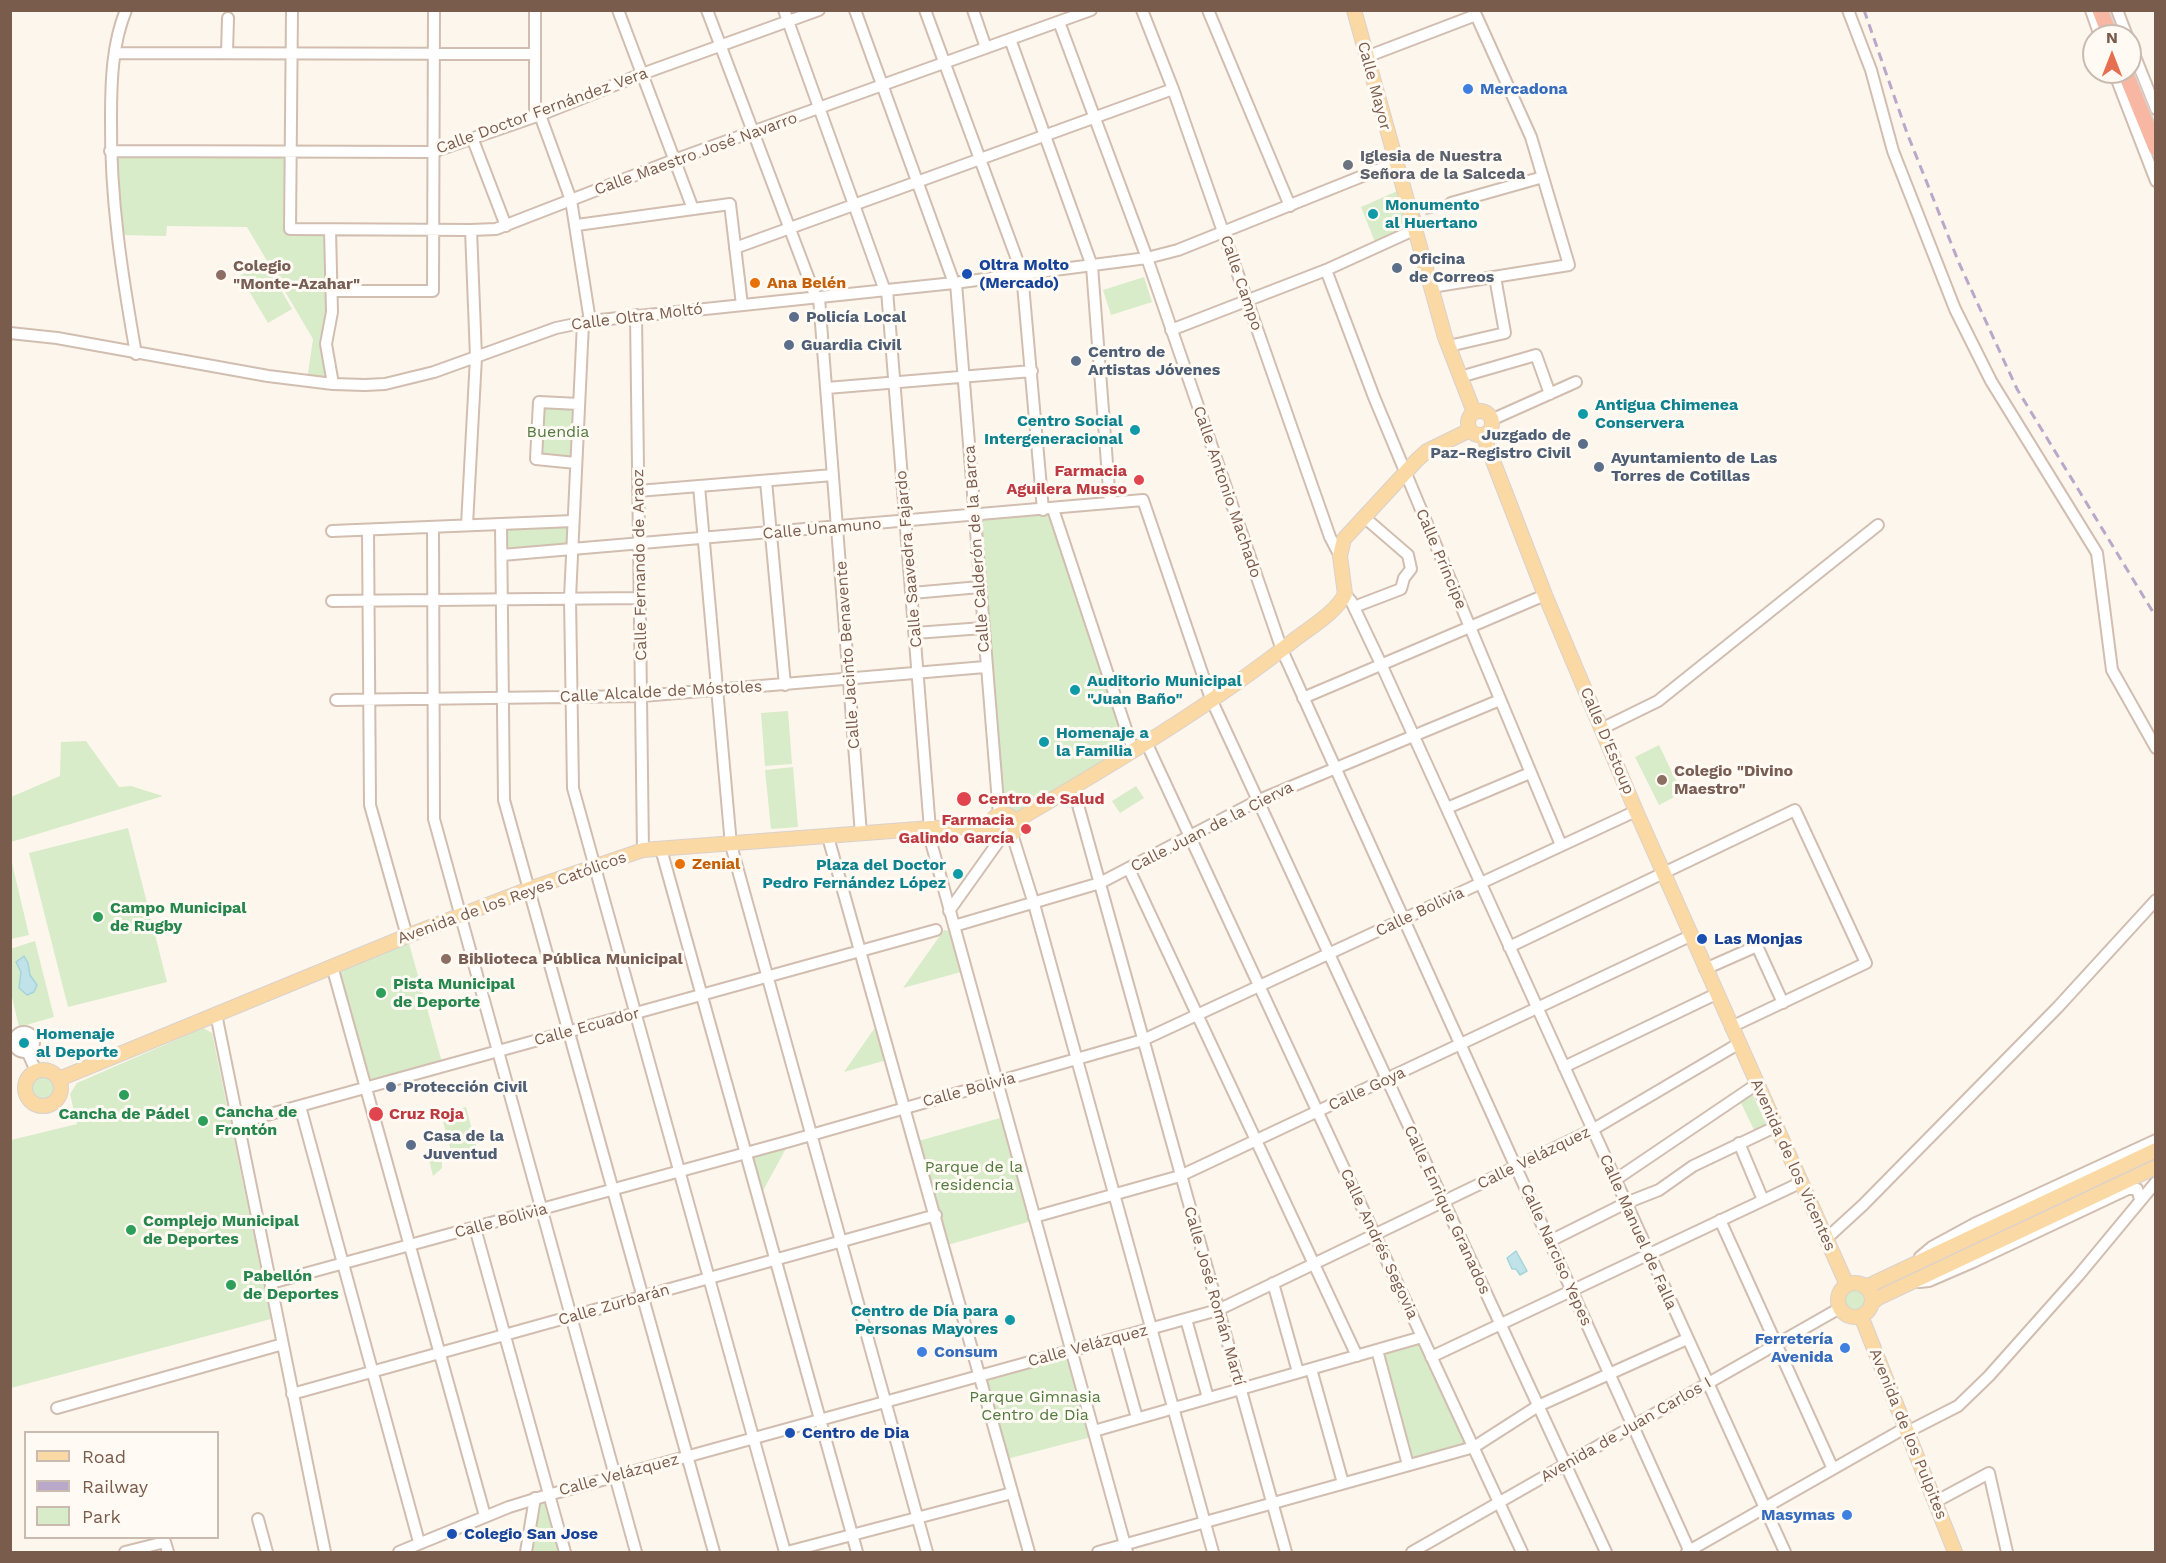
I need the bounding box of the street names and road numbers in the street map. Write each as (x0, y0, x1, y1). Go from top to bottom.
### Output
street label: Calle Mayor (1353, 40, 1395, 132)
street label: Calle Doctor Fernández Vera (434, 64, 650, 158)
street label: Calle Maestro José Navarro (592, 108, 800, 200)
street label: Calle Campo (1216, 233, 1266, 333)
street label: Calle Oltra Moltó (570, 299, 704, 335)
street label: Calle Antonio Machado (1189, 404, 1265, 580)
street label: Calle Calderón de la Barca (960, 445, 994, 653)
street label: Calle Fernando de Araoz (629, 469, 651, 661)
street label: Calle Saavedra Fajardo (892, 469, 926, 649)
street label: Calle Príncipe (1411, 506, 1471, 612)
street label: Calle Unamuno (762, 514, 882, 544)
street label: Calle Jacinto Benavente (832, 560, 864, 750)
street label: Calle Alcalde de Móstoles (559, 677, 763, 707)
street label: Calle D'Estoup (1576, 684, 1638, 798)
street label: Calle Juan de la Cierva (1127, 778, 1297, 876)
street label: Avenida de los Reyes Católicos (395, 848, 629, 948)
street label: Calle Bolivia (1373, 883, 1467, 941)
street label: Calle Ecuador (532, 1004, 642, 1050)
street label: Calle Goya (1326, 1063, 1408, 1115)
street label: Calle Bolivia (920, 1068, 1018, 1112)
street label: Avenida de los Vicentes (1746, 1076, 1840, 1254)
street label: Calle Velázquez (1474, 1122, 1594, 1194)
street label: Calle Enrique Granados (1399, 1123, 1495, 1297)
street label: Calle Manuel de Falla (1595, 1151, 1681, 1313)
street label: Calle Andrés Segovia (1336, 1166, 1422, 1322)
street label: Calle Narciso Yepes (1516, 1181, 1596, 1329)
street label: Calle Bolivia (452, 1199, 550, 1243)
street label: Calle José Román Martí (1179, 1204, 1249, 1388)
street label: Calle Zurbarán (556, 1280, 672, 1330)
street label: Calle Velázquez (1026, 1321, 1150, 1371)
street label: Avenida de los Pulpites (1865, 1346, 1951, 1522)
street label: Avenida de Juan Carlos I (1537, 1373, 1715, 1487)
street label: Calle Velázquez (557, 1450, 681, 1500)

